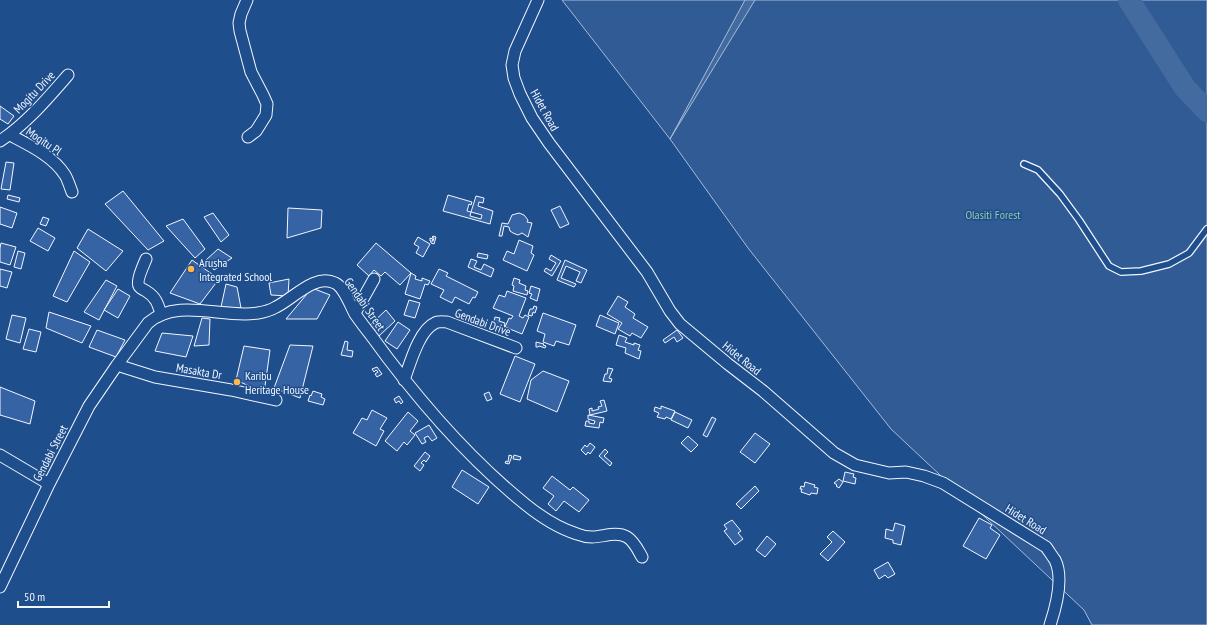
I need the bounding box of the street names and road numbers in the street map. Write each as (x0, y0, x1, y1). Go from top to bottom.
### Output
street label: Mogitu Drive (10, 68, 58, 116)
street label: Hidet Road (527, 86, 563, 134)
street label: Mogitu Pl (23, 124, 65, 158)
street label: Gendabi Street (341, 275, 389, 334)
street label: Gendabi Drive (453, 305, 513, 339)
street label: Hidet Road (720, 338, 764, 378)
street label: Masakta Dr (175, 360, 224, 383)
street label: Gendabi Street (29, 422, 71, 484)
street label: Hidet Road (1003, 501, 1049, 537)

